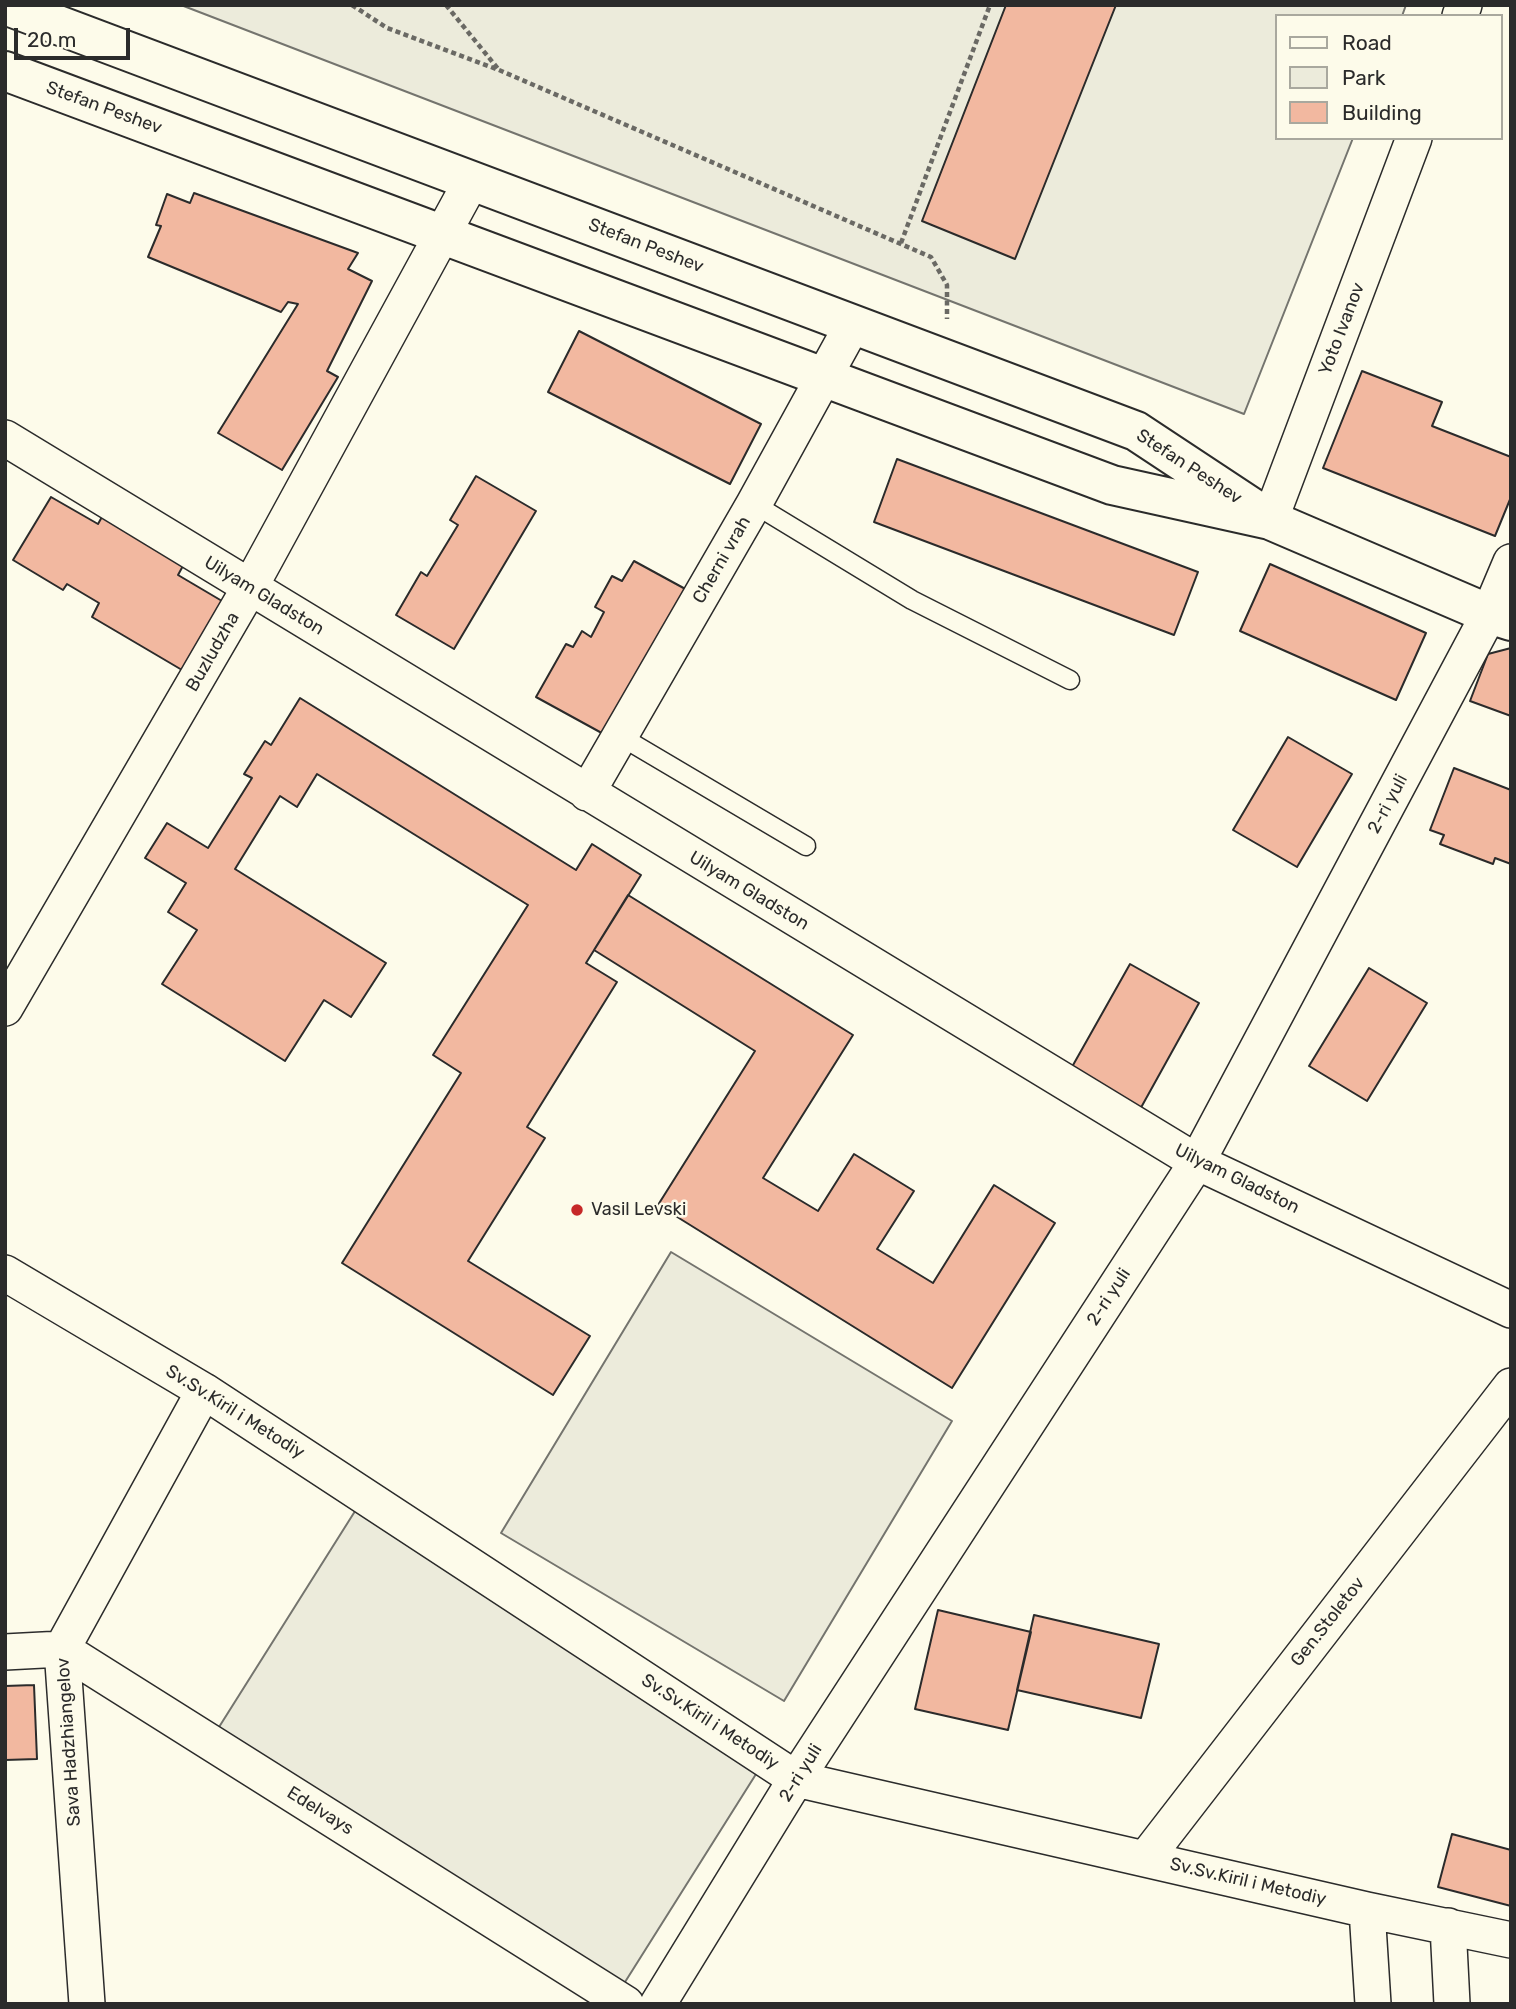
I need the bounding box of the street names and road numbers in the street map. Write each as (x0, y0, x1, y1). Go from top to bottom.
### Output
street label: Stefan Peshev (43, 77, 165, 139)
street label: Stefan Peshev (585, 214, 707, 278)
street label: Yoto Ivanov (1314, 280, 1370, 378)
street label: Stefan Peshev (1132, 425, 1246, 509)
street label: Cherni vrah (688, 513, 756, 607)
street label: Uilyam Gladston (200, 552, 328, 640)
street label: Buzludzha (182, 608, 244, 696)
street label: 2-ri yuli (1363, 771, 1413, 837)
street label: Uilyam Gladston (685, 847, 813, 935)
street label: Uilyam Gladston (1171, 1139, 1303, 1219)
street label: 2-ri yuli (1083, 1264, 1135, 1330)
street label: Sv.Sv.Kiril i Metodiy (162, 1361, 308, 1463)
street label: Gen.Stoletov (1286, 1573, 1370, 1671)
street label: Sava Hadzhiangelov (52, 1657, 86, 1827)
street label: Sv.Sv.Kiril i Metodiy (637, 1669, 783, 1775)
street label: 2-ri yuli (775, 1740, 827, 1806)
street label: Edelvays (283, 1782, 357, 1840)
street label: Sv.Sv.Kiril i Metodiy (1168, 1854, 1328, 1910)

